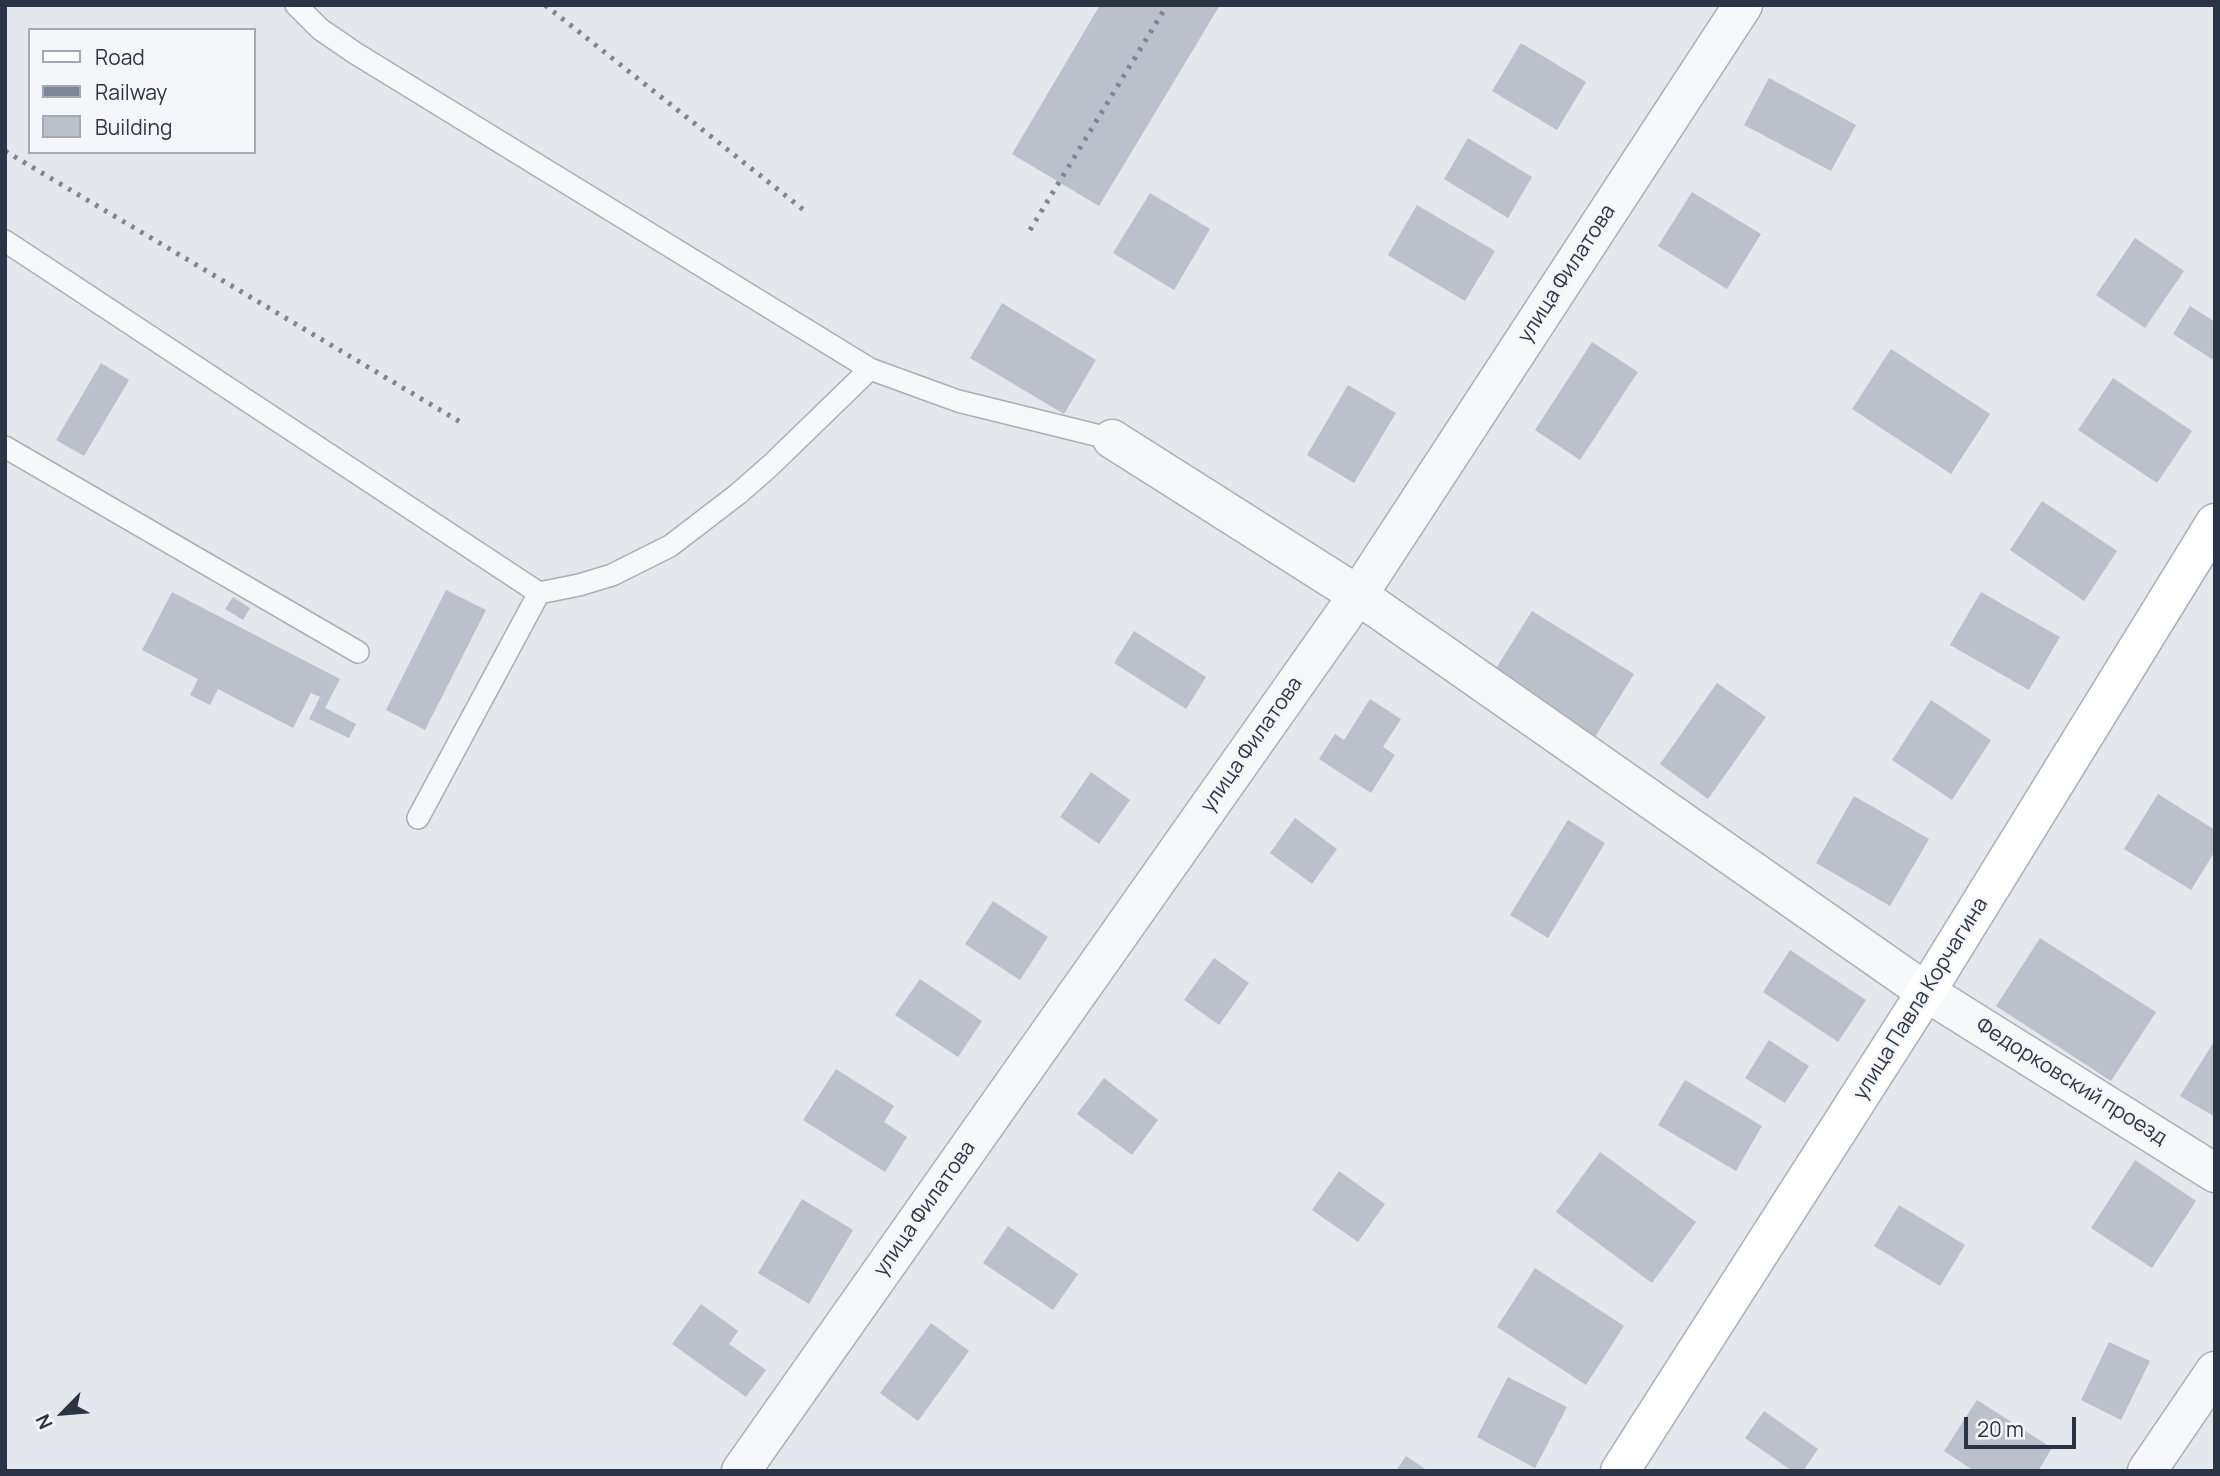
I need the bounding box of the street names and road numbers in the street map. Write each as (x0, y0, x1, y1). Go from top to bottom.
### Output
street label: улица Филатова (1513, 200, 1621, 348)
street label: улица Филатова (1196, 672, 1308, 818)
street label: улица Павла Корчагина (1848, 893, 1994, 1105)
street label: Федорковский проезд (1971, 1013, 2171, 1151)
street label: улица Филатова (869, 1136, 981, 1282)

